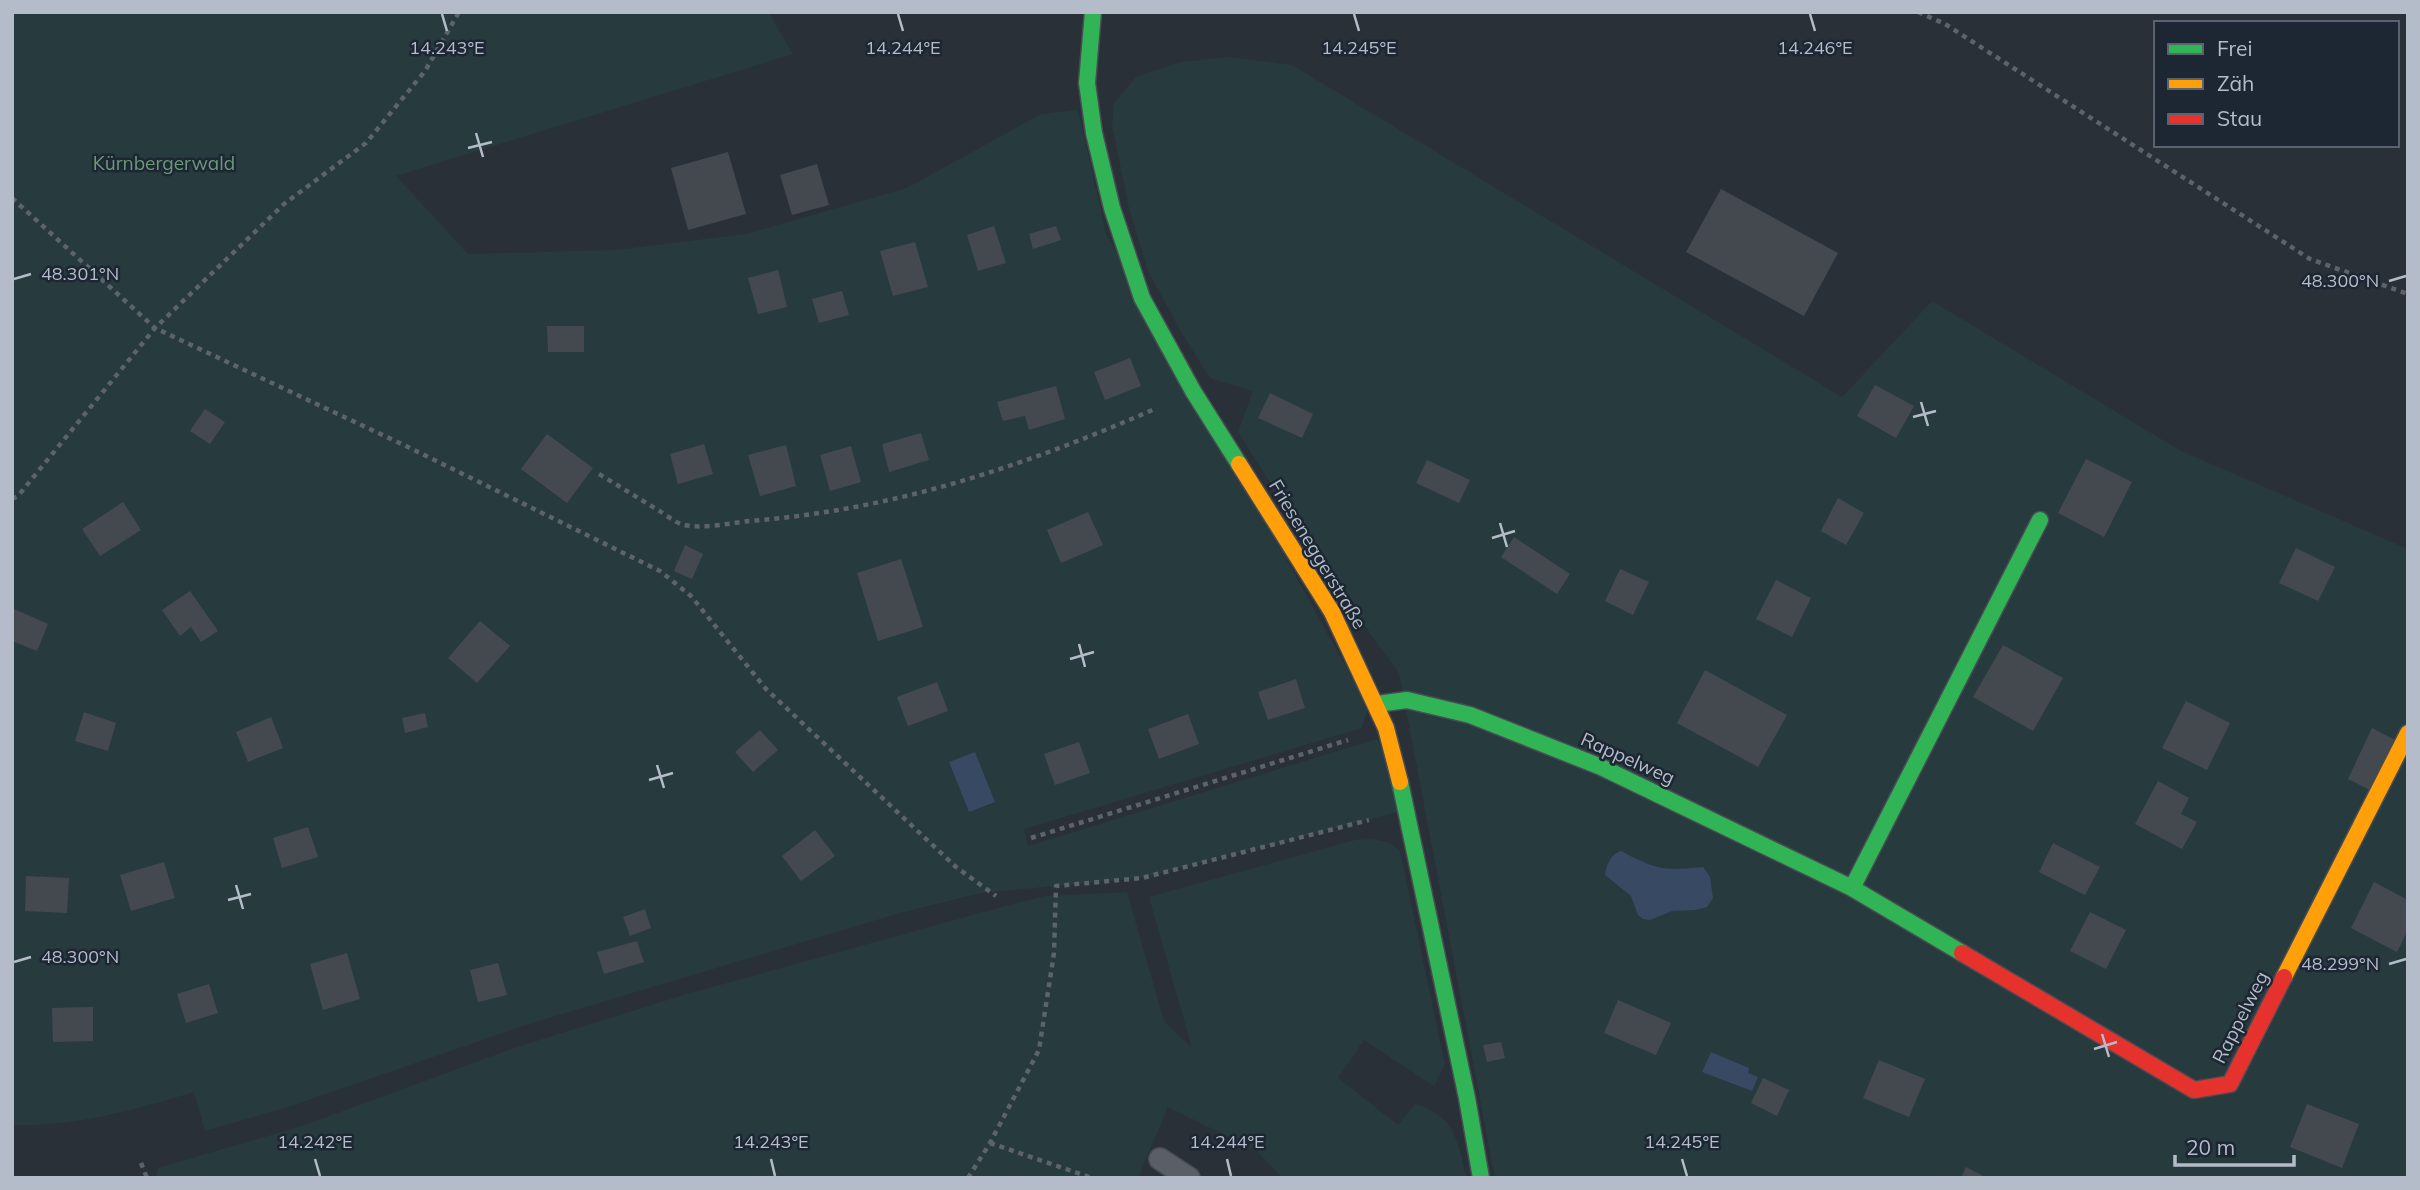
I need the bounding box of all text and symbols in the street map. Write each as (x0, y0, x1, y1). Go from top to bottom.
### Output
legend (2154, 21, 2399, 147)
text: Frei (2217, 35, 2253, 61)
text: 14.243°E (409, 36, 485, 59)
text: 14.244°E (865, 36, 941, 59)
text: 14.245°E (1321, 36, 1397, 59)
text: 14.246°E (1777, 36, 1853, 59)
text: Zäh (2217, 70, 2254, 96)
text: Stau (2217, 105, 2262, 131)
park label: Kürnbergerwald (93, 151, 235, 175)
text: 48.301°N (41, 262, 119, 285)
text: 48.300°N (2301, 269, 2379, 292)
street label: Frieseneggerstraße (1264, 475, 1372, 633)
street label: Rappelweg (1577, 727, 1679, 789)
text: 48.300°N (41, 945, 119, 968)
text: 48.299°N (2301, 952, 2379, 975)
street label: Rappelweg (2207, 967, 2273, 1067)
scale bar (2175, 1124, 2294, 1168)
text: 14.242°E (277, 1130, 353, 1153)
text: 14.243°E (733, 1130, 809, 1153)
text: 14.244°E (1189, 1130, 1265, 1153)
text: 14.245°E (1644, 1130, 1720, 1153)
text: 20 m (2186, 1134, 2235, 1160)

